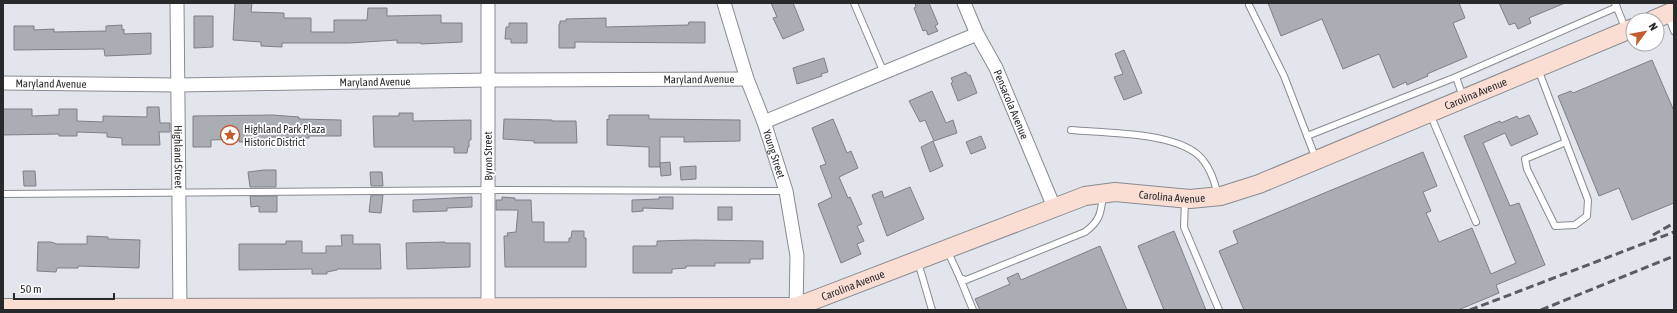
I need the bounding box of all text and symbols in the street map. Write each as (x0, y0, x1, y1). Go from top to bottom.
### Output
north arrow (1625, 12, 1665, 52)
text: N (1647, 21, 1660, 33)
street label: Pensacola Avenue (991, 68, 1031, 141)
street label: Maryland Avenue (663, 73, 734, 85)
street label: Maryland Avenue (339, 75, 411, 88)
street label: Carolina Avenue (1443, 75, 1509, 112)
street label: Maryland Avenue (15, 77, 87, 90)
place label: Highland Park Plaza Historic District (244, 123, 325, 148)
place icon: Highland Park Plaza Historic District (219, 124, 241, 146)
street label: Highland Street (172, 125, 185, 189)
street label: Young Street (761, 128, 788, 180)
street label: Byron Street (482, 131, 494, 181)
street label: Carolina Avenue (1138, 188, 1206, 205)
street label: Carolina Avenue (820, 268, 886, 303)
scale bar (14, 275, 114, 301)
text: 50 m (20, 282, 42, 296)

